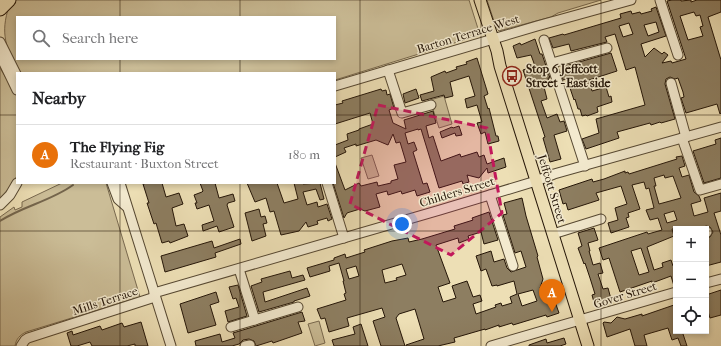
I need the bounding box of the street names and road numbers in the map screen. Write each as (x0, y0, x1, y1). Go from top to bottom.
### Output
street label: Barton Terrace West (415, 12, 522, 56)
street label: Jeffcott Street (535, 152, 569, 226)
street label: Childers Street (418, 174, 497, 210)
street label: Gover Street (592, 279, 659, 311)
street label: Mills Terrace (70, 284, 140, 318)

